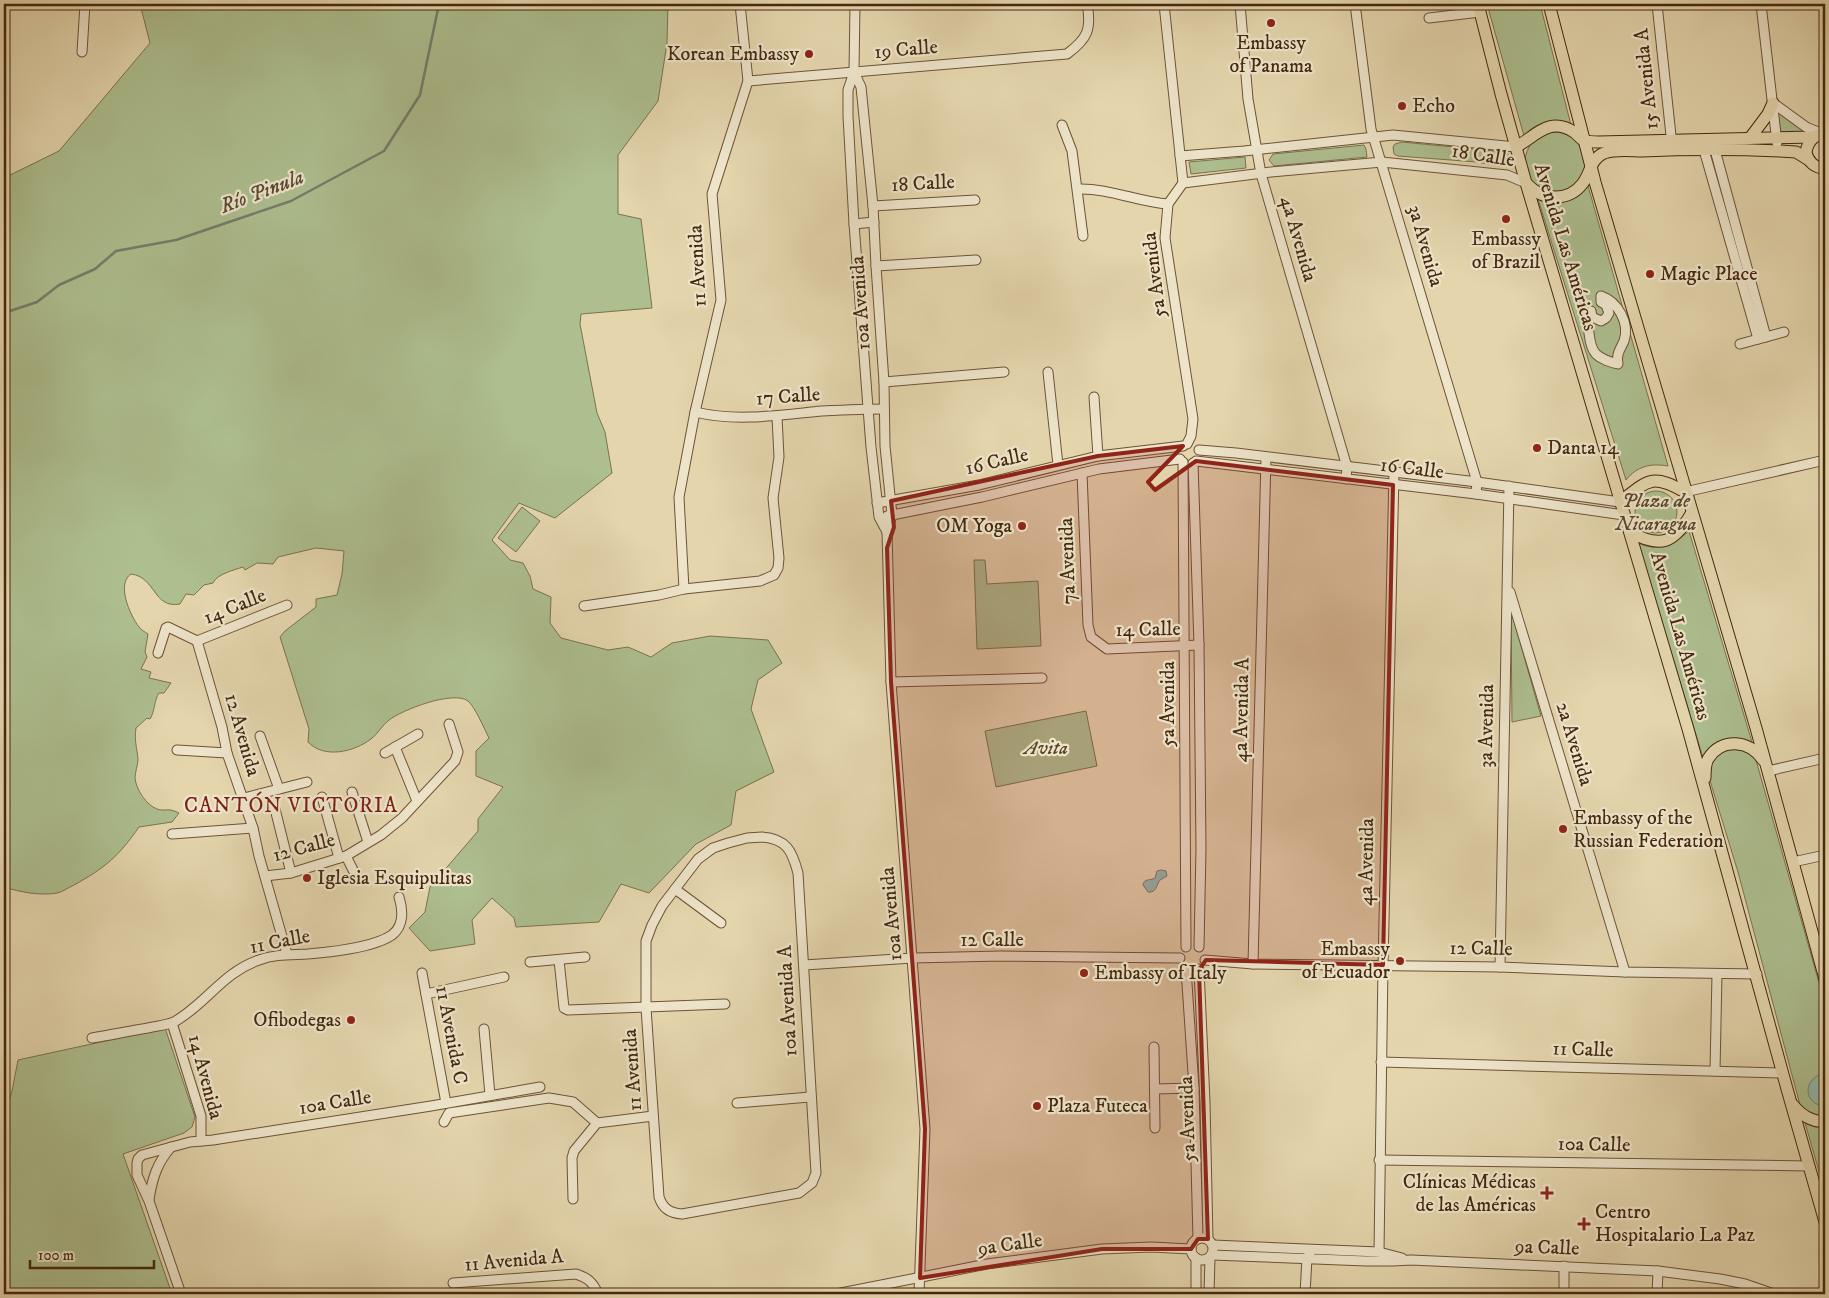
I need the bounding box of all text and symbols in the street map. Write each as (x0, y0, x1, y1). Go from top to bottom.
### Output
marker: Embassy of Panama (1265, 17, 1277, 29)
street label: 15 Avenida A (1629, 27, 1665, 131)
place label: Embassy of Panama (1230, 31, 1313, 79)
street label: 19 Calle (873, 35, 939, 65)
place label: Korean Embassy (667, 42, 800, 67)
marker: Korean Embassy (803, 48, 815, 60)
place label: Echo (1412, 94, 1455, 119)
marker: Echo (1396, 100, 1408, 112)
street label: 18 Calle (1450, 139, 1516, 173)
street label: Avenida Las Américas (1528, 160, 1602, 334)
water label: Río Pinula (215, 164, 308, 220)
street label: 18 Calle (891, 170, 955, 198)
street label: 4a Avenida (1274, 193, 1322, 285)
street label: 3a Avenida (1401, 202, 1449, 290)
marker: Embassy of Brazil (1500, 213, 1512, 225)
street label: 11 Avenida (683, 224, 713, 308)
place label: Embassy of Brazil (1471, 227, 1541, 275)
street label: 5a Avenida (1137, 230, 1173, 319)
street label: 10a Avenida (845, 255, 877, 351)
place label: Magic Place (1660, 262, 1758, 287)
marker: Magic Place (1644, 268, 1656, 280)
street label: 17 Calle (755, 382, 821, 412)
place label: Danta 14 (1547, 436, 1619, 461)
marker: Danta 14 (1531, 442, 1543, 454)
street label: 16 Calle (963, 443, 1031, 481)
street label: 16 Calle (1379, 453, 1445, 485)
park label: Plaza de Nicaragua (1615, 489, 1696, 537)
place label: OM Yoga (936, 514, 1013, 539)
street label: 7a Avenida (1054, 517, 1082, 605)
marker: OM Yoga (1016, 520, 1028, 532)
street label: Avenida Las Américas (1644, 549, 1716, 723)
street label: 14 Calle (200, 583, 270, 631)
street label: 14 Calle (1115, 617, 1181, 643)
street label: 4a Avenida A (1229, 657, 1255, 763)
street label: 5a Avenida (1156, 660, 1181, 747)
street label: 3a Avenida (1474, 683, 1500, 768)
street label: 12 Avenida (218, 691, 266, 780)
street label: 2a Avenida (1549, 699, 1599, 789)
park label: Avita (1022, 736, 1068, 761)
district label: CANTÓN VICTORIA (184, 791, 398, 819)
place label: Embassy of the Russian Federation (1573, 806, 1724, 854)
street label: 4a Avenida (1354, 817, 1380, 906)
marker: Embassy of the Russian Federation (1557, 823, 1569, 835)
street label: 12 Calle (270, 828, 338, 868)
street label: 10a Avenida (875, 865, 909, 962)
place label: Iglesia Esquipulitas (317, 866, 472, 891)
marker: Iglesia Esquipulitas (301, 872, 313, 884)
street label: 11 Calle (248, 924, 312, 960)
street label: 12 Calle (960, 928, 1024, 953)
street label: 12 Calle (1449, 936, 1513, 962)
place label: Embassy of Ecuador (1302, 937, 1391, 985)
street label: 10a Avenida A (773, 945, 803, 1057)
marker: Embassy of Ecuador (1394, 955, 1406, 967)
place label: Embassy of Italy (1094, 961, 1227, 986)
marker: Embassy of Italy (1078, 967, 1090, 979)
street label: 11 Avenida C (429, 984, 473, 1086)
place label: Ofibodegas (253, 1008, 341, 1033)
marker: Ofibodegas (345, 1014, 357, 1026)
street label: 11 Avenida (618, 1028, 648, 1112)
street label: 14 Avenida (182, 1032, 228, 1123)
street label: 11 Calle (1552, 1036, 1614, 1064)
street label: 5a Avenida (1174, 1075, 1202, 1163)
street label: 10a Calle (297, 1085, 373, 1121)
place label: Plaza Futeca (1047, 1094, 1148, 1119)
marker: Plaza Futeca (1031, 1100, 1043, 1112)
street label: 10a Calle (1557, 1132, 1631, 1158)
place label: Clínicas Médicas de las Américas (1403, 1170, 1536, 1218)
marker: Clínicas Médicas de las Américas (1540, 1186, 1554, 1200)
place label: Centro Hospitalario La Paz (1595, 1200, 1755, 1248)
marker: Centro Hospitalario La Paz (1577, 1217, 1591, 1231)
street label: 9a Calle (975, 1228, 1044, 1262)
street label: 9a Calle (1513, 1234, 1580, 1262)
scale bar (30, 1238, 154, 1270)
street label: 11 Avenida A (463, 1244, 565, 1278)
text: 100 m (38, 1246, 74, 1265)

